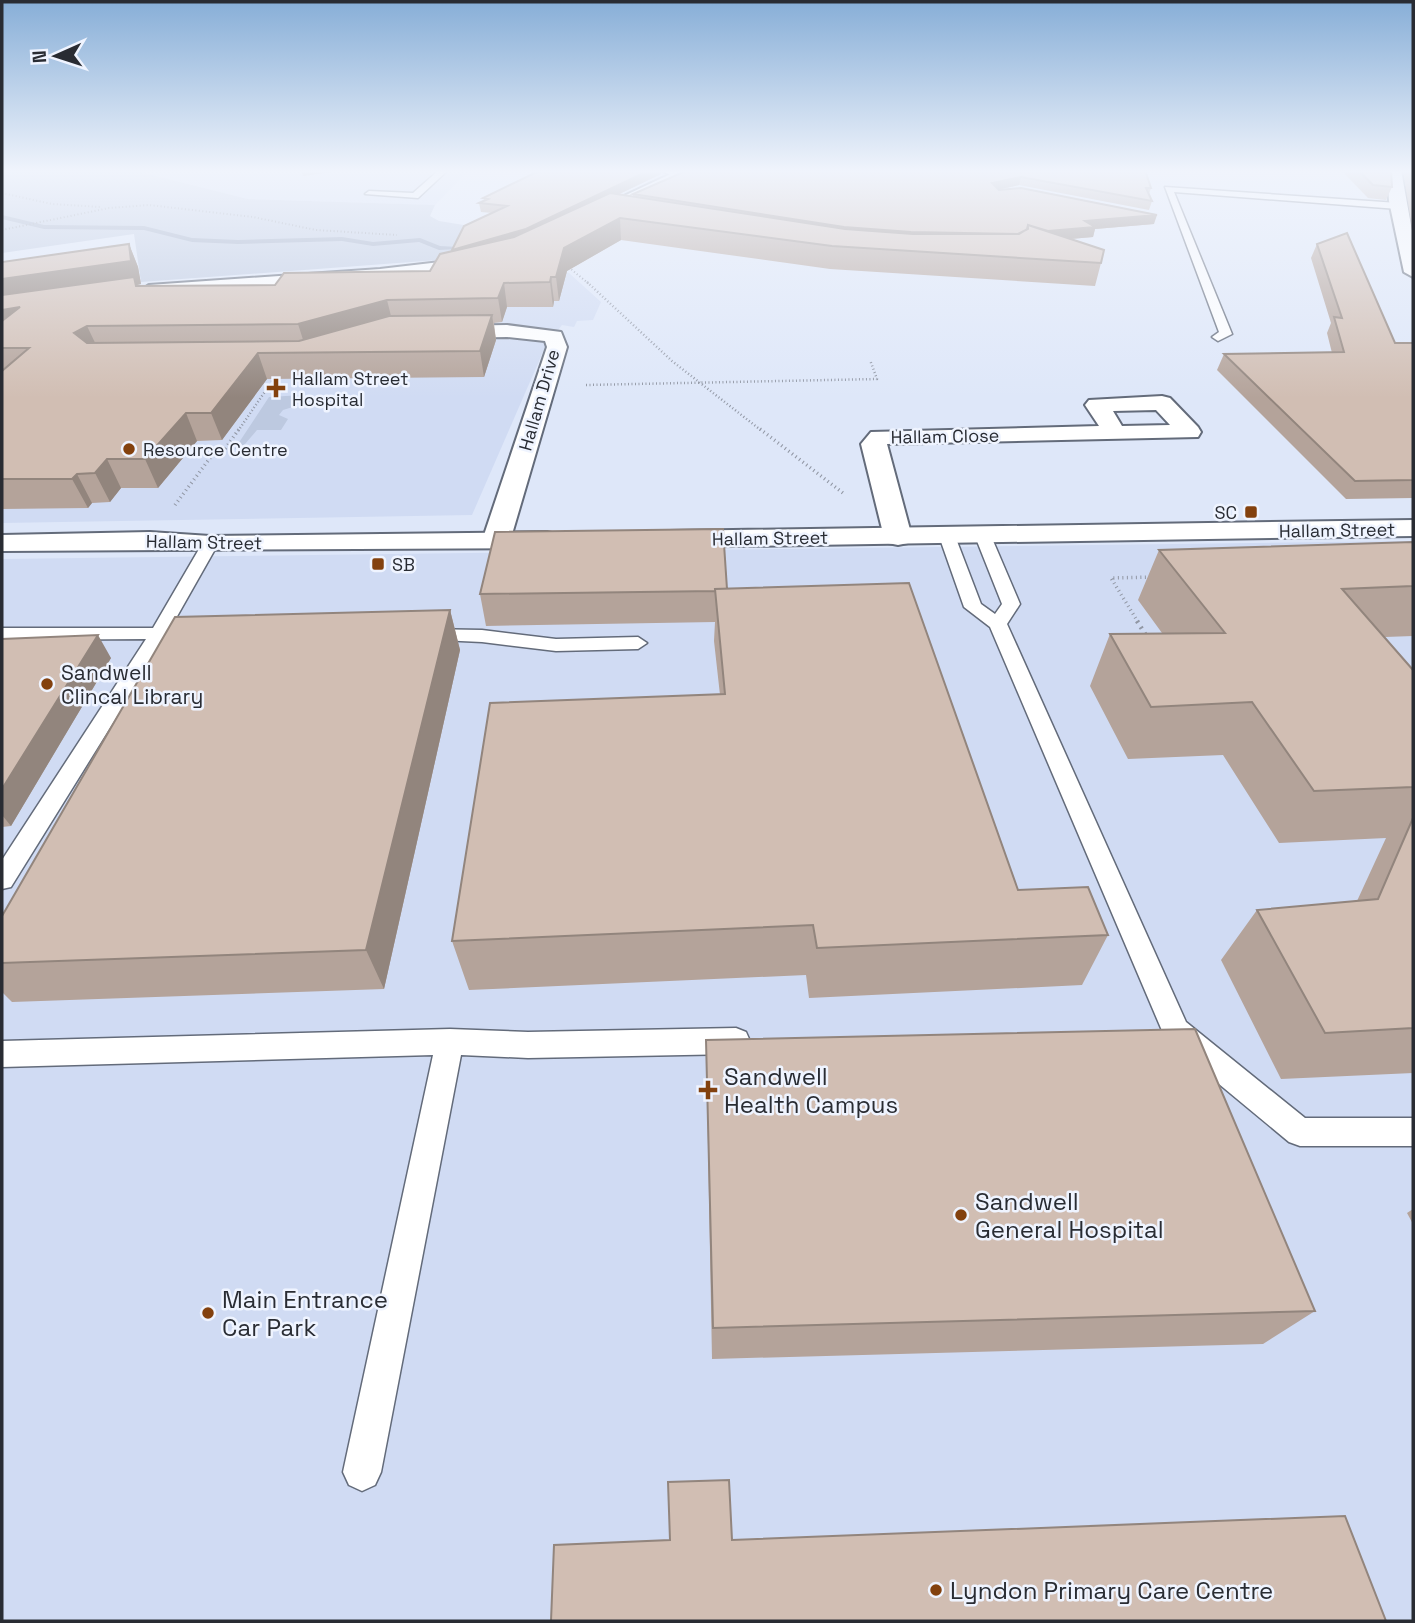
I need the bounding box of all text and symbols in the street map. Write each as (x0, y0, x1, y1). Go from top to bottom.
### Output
north arrow (21, 21, 91, 91)
text: N (27, 50, 52, 64)
street label: Hallam Drive (514, 347, 564, 453)
place label: Hallam Street Hospital (292, 367, 408, 411)
marker: Hallam Street Hospital (266, 378, 286, 398)
street label: Hallam Close (890, 424, 1000, 448)
place label: Resource Centre (143, 438, 288, 461)
marker: Resource Centre (121, 441, 137, 457)
place label: SC (1214, 501, 1237, 524)
marker: SC (1243, 504, 1259, 520)
street label: Hallam Street (1279, 517, 1395, 543)
street label: Hallam Street (712, 525, 828, 551)
street label: Hallam Street (146, 529, 262, 555)
place label: SB (392, 553, 415, 576)
marker: SB (370, 556, 386, 572)
place label: Sandwell Clincal Library (61, 659, 203, 710)
marker: Sandwell Clincal Library (39, 676, 55, 692)
place label: Sandwell Health Campus (724, 1061, 898, 1120)
marker: Sandwell Health Campus (698, 1080, 718, 1100)
place label: Sandwell General Hospital (975, 1186, 1164, 1245)
marker: Sandwell General Hospital (953, 1207, 969, 1223)
place label: Main Entrance Car Park (222, 1284, 388, 1343)
marker: Main Entrance Car Park (200, 1305, 216, 1321)
place label: Lyndon Primary Care Centre (950, 1575, 1273, 1606)
marker: Lyndon Primary Care Centre (928, 1582, 944, 1598)

